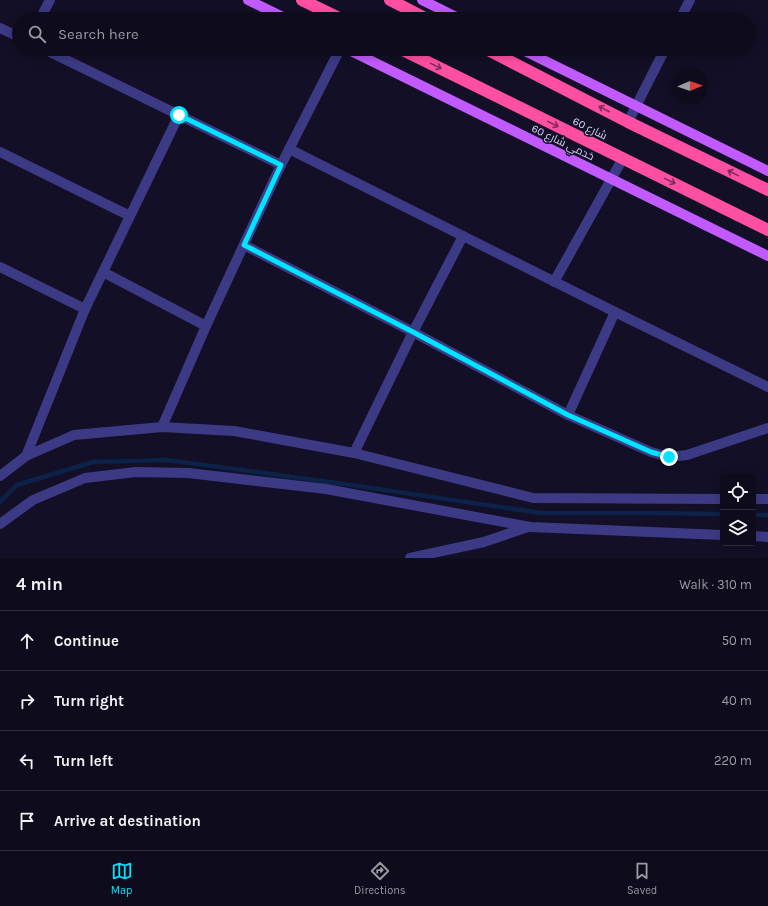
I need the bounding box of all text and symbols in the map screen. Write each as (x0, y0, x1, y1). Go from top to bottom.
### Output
search box (12, 12, 756, 56)
icon: search (26, 23, 48, 45)
text: Search here (58, 25, 139, 43)
one-way arrow (430, 63, 442, 70)
north arrow (672, 68, 708, 104)
one-way arrow (598, 105, 610, 112)
route start (170, 106, 188, 124)
street label: شارع 60 (570, 115, 609, 143)
one-way arrow (547, 121, 559, 128)
street label: خدمي شارع 60 (528, 122, 596, 165)
one-way arrow (727, 169, 739, 176)
one-way arrow (663, 178, 675, 185)
route end (660, 448, 678, 466)
map controls (720, 474, 756, 546)
button: locate (720, 474, 756, 510)
button: layers (720, 510, 756, 546)
text: 4 min (16, 574, 63, 594)
text: Walk · 310 m (679, 577, 752, 592)
icon: ahead (16, 630, 38, 652)
text: Continue (54, 632, 119, 650)
text: 50 m (722, 633, 752, 648)
icon: right (16, 690, 38, 712)
text: Turn right (54, 692, 124, 710)
text: 40 m (722, 693, 752, 708)
icon: left (16, 750, 38, 772)
text: Turn left (54, 752, 113, 770)
text: 220 m (714, 753, 752, 768)
icon: arrive (16, 810, 38, 832)
text: Arrive at destination (54, 812, 201, 830)
tab: Map (111, 860, 133, 897)
tab: Directions (354, 860, 406, 897)
tab: Saved (627, 860, 657, 897)

